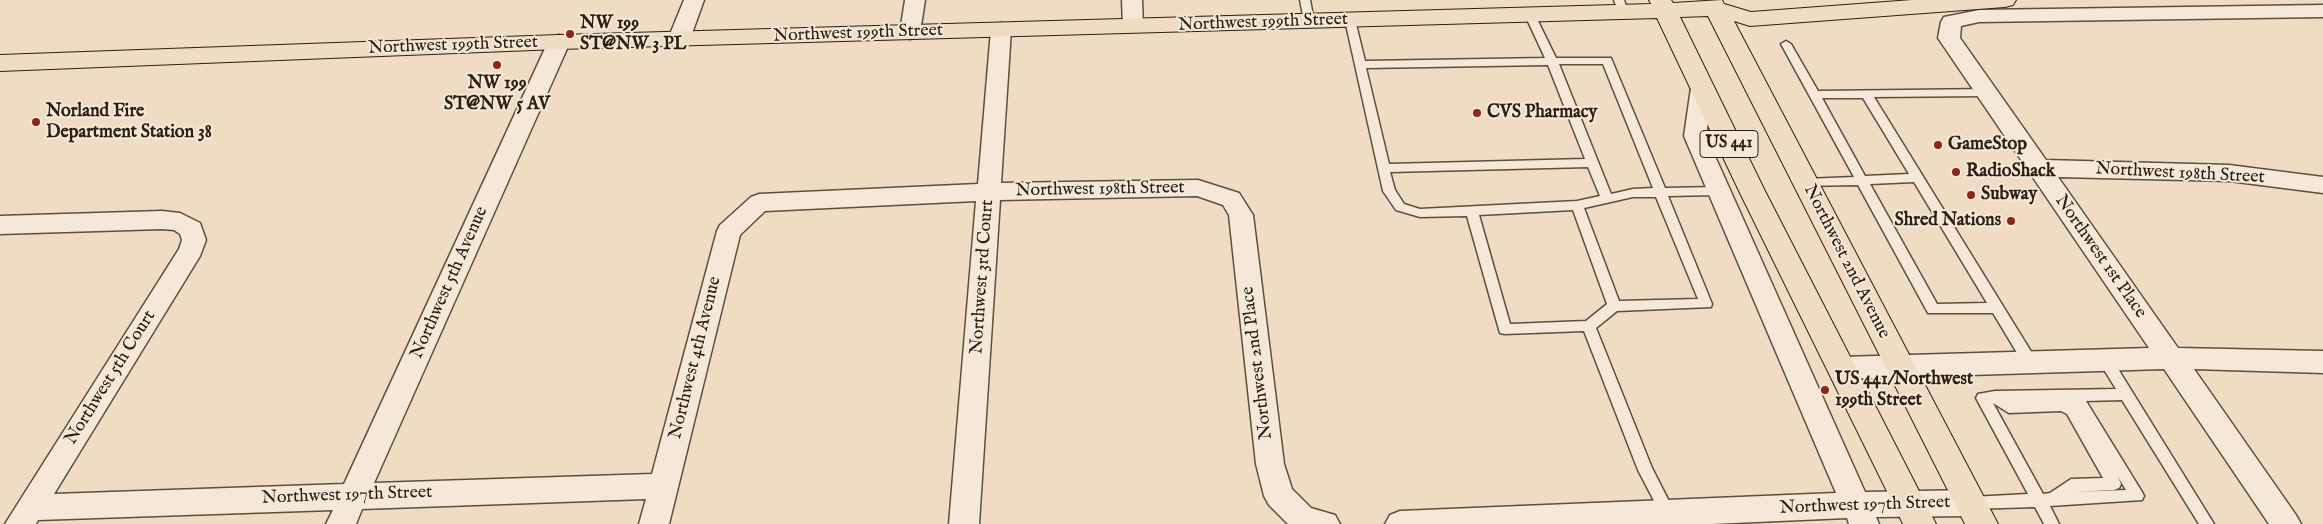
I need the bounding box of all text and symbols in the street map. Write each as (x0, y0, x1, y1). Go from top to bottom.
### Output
street label: Northwest 199th Street (1178, 9, 1348, 37)
place label: NW 199 ST@NW 3 PL (580, 13, 686, 56)
street label: Northwest 199th Street (773, 20, 943, 48)
marker: NW 199 ST@NW 3 PL (564, 28, 576, 40)
street label: Northwest 199th Street (368, 32, 538, 60)
marker: NW 199 ST@NW 5 AV (491, 59, 503, 71)
place label: NW 199 ST@NW 5 AV (444, 73, 550, 116)
place label: Norland Fire Department Station 38 (46, 101, 212, 144)
place label: CVS Pharmacy (1487, 102, 1597, 124)
marker: CVS Pharmacy (1471, 107, 1483, 119)
marker: Norland Fire Department Station 38 (30, 116, 42, 128)
road number: US 441 (1700, 130, 1758, 158)
place label: GameStop (1948, 134, 2027, 156)
marker: GameStop (1932, 139, 1944, 151)
street label: Northwest 198th Street (2095, 159, 2265, 189)
place label: RadioShack (1966, 161, 2055, 183)
marker: RadioShack (1950, 166, 1962, 178)
street label: Northwest 198th Street (1015, 178, 1185, 202)
street label: Northwest 2nd Avenue (1798, 181, 1894, 343)
place label: Subway (1981, 184, 2037, 206)
marker: Subway (1965, 189, 1977, 201)
street label: Northwest 1st Place (2049, 191, 2151, 323)
street label: Northwest 3rd Court (967, 199, 999, 355)
street label: Northwest 5th Avenue (407, 203, 493, 363)
place label: Shred Nations (1894, 210, 2001, 232)
marker: Shred Nations (2005, 215, 2017, 227)
street label: Northwest 4th Avenue (665, 274, 727, 442)
street label: Northwest 2nd Place (1238, 285, 1278, 441)
street label: Northwest 5th Court (61, 307, 161, 449)
place label: US 441/Northwest 199th Street (1835, 369, 1973, 412)
marker: US 441/Northwest 199th Street (1819, 384, 1831, 396)
street label: Northwest 197th Street (261, 482, 433, 510)
street label: Northwest 197th Street (1779, 492, 1951, 520)

